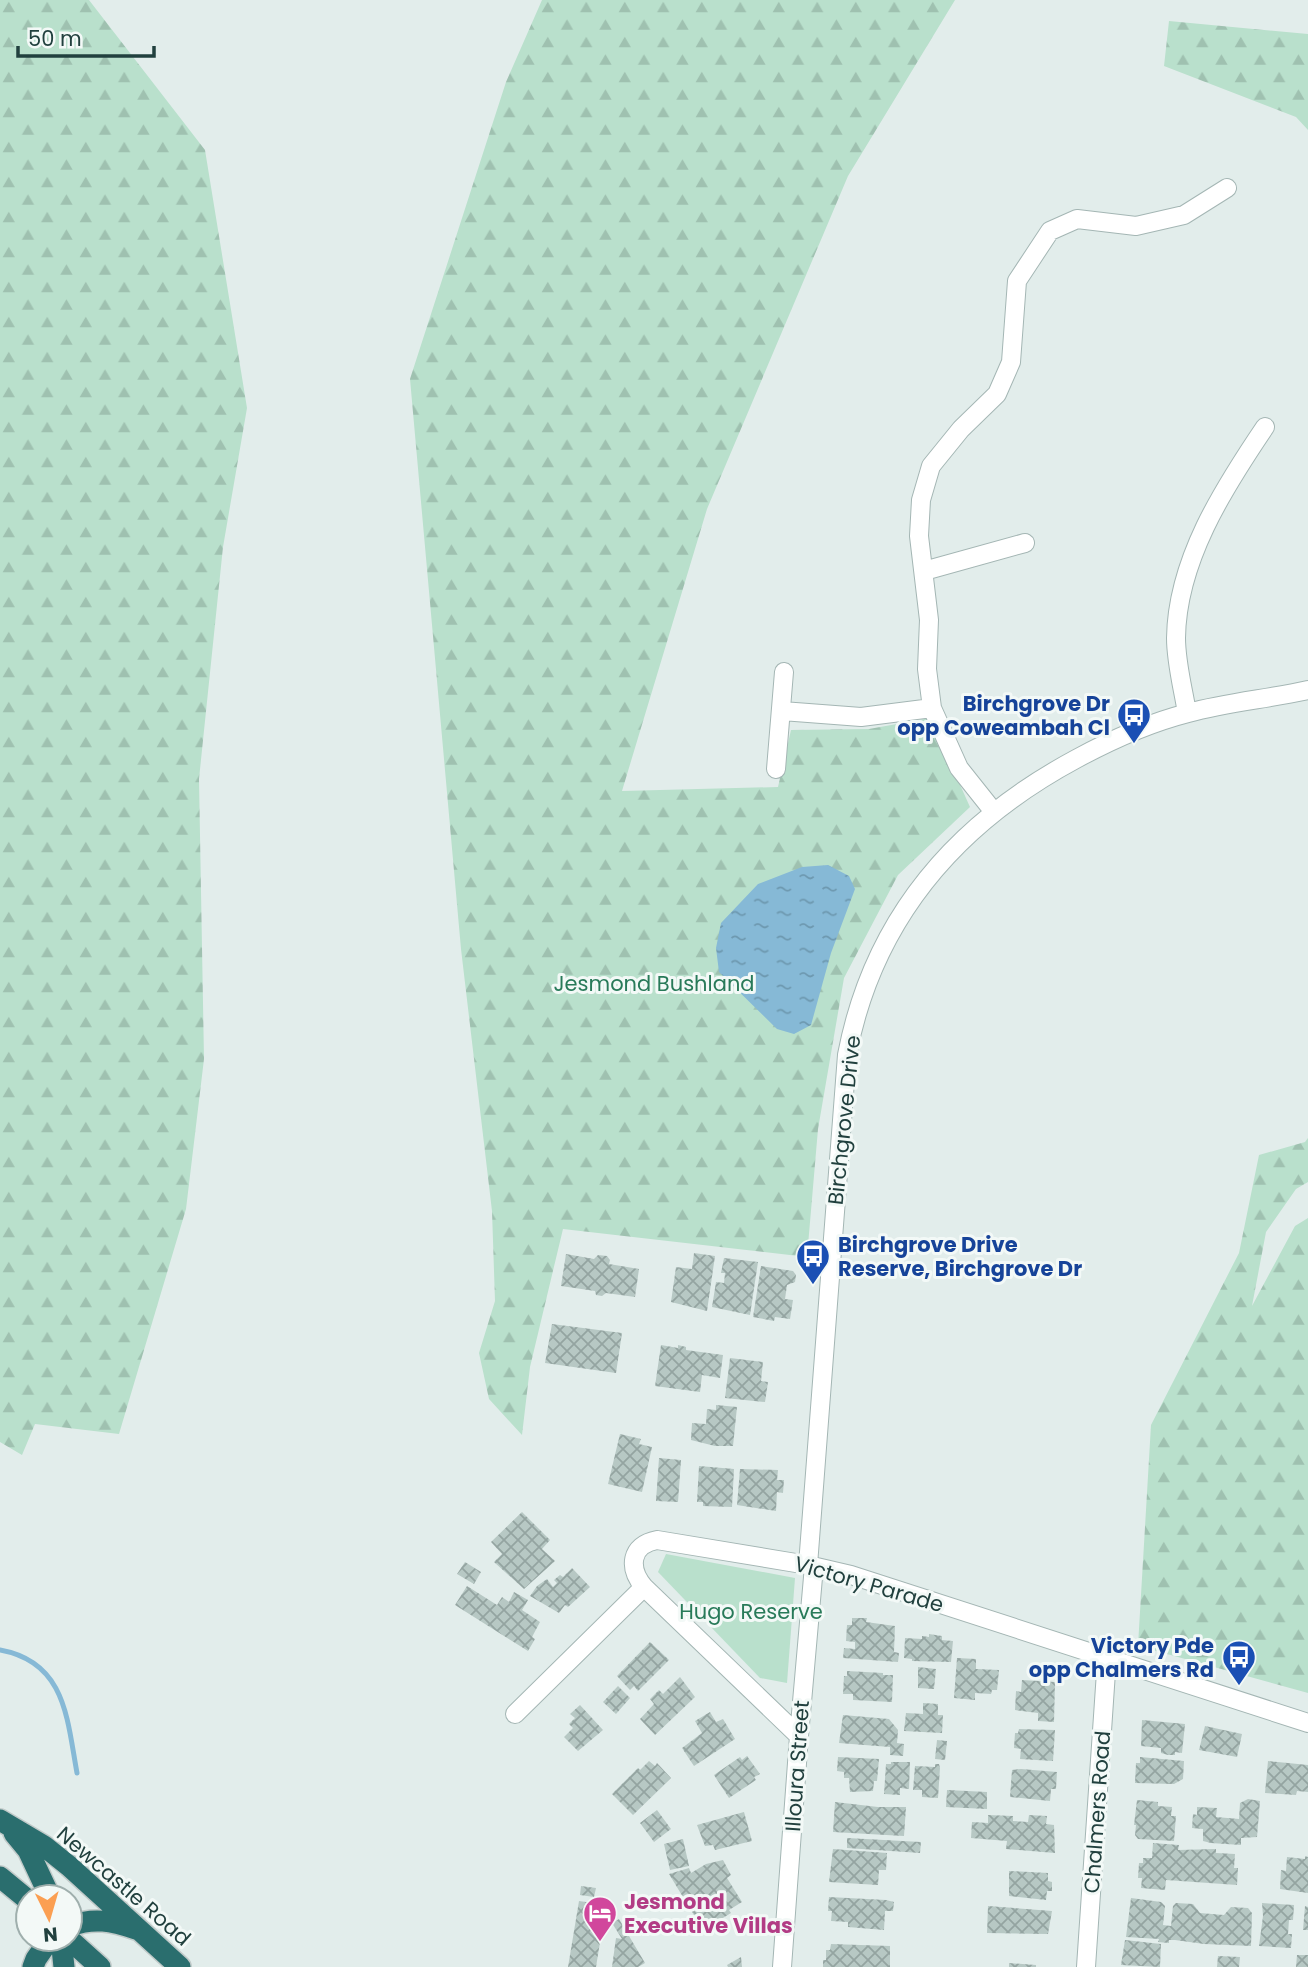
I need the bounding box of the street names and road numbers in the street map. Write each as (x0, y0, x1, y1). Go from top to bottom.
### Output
street label: Birchgrove Drive (821, 1034, 867, 1206)
street label: Victory Parade (791, 1549, 947, 1619)
street label: Illoura Street (778, 1699, 816, 1833)
street label: Chalmers Road (1077, 1730, 1117, 1894)
street label: Newcastle Road (52, 1821, 196, 1951)

